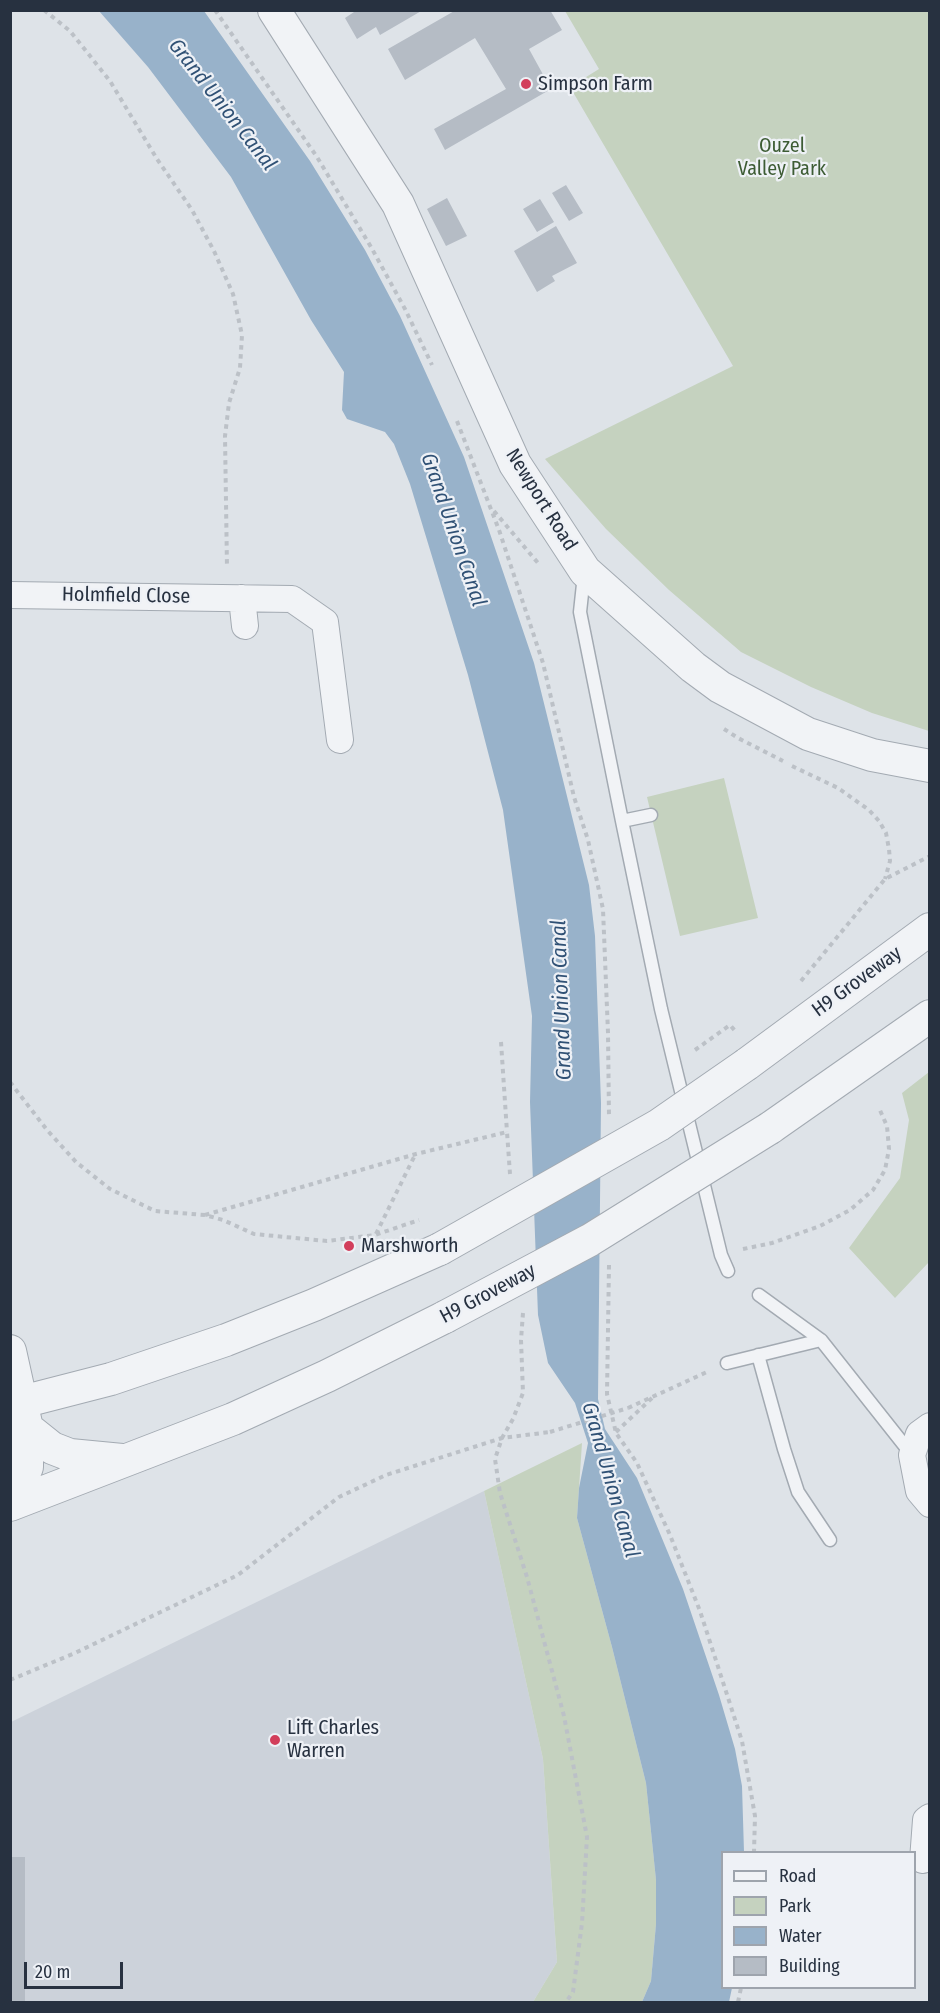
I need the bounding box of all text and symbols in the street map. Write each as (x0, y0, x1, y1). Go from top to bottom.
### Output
water label: Grand Union Canal (163, 34, 281, 176)
place label: Simpson Farm (538, 72, 653, 96)
marker: Simpson Farm (519, 77, 533, 91)
park label: Ouzel Valley Park (738, 134, 826, 181)
street label: Newport Road (500, 444, 582, 556)
water label: Grand Union Canal (415, 450, 491, 610)
street label: Holmfield Close (62, 583, 190, 609)
water label: Grand Union Canal (547, 919, 577, 1081)
street label: H9 Groveway (808, 941, 906, 1023)
place label: Marshworth (361, 1234, 458, 1258)
marker: Marshworth (342, 1239, 356, 1253)
street label: H9 Groveway (436, 1259, 540, 1329)
water label: Grand Union Canal (576, 1399, 644, 1561)
place label: Lift Charles Warren (287, 1716, 379, 1763)
marker: Lift Charles Warren (268, 1733, 282, 1747)
legend (721, 1851, 916, 1989)
text: Road (779, 1865, 816, 1887)
text: Park (779, 1895, 811, 1917)
text: Water (779, 1925, 822, 1947)
scale bar (27, 1950, 126, 1988)
text: Building (779, 1955, 840, 1977)
text: 20 m (35, 1961, 70, 1983)

